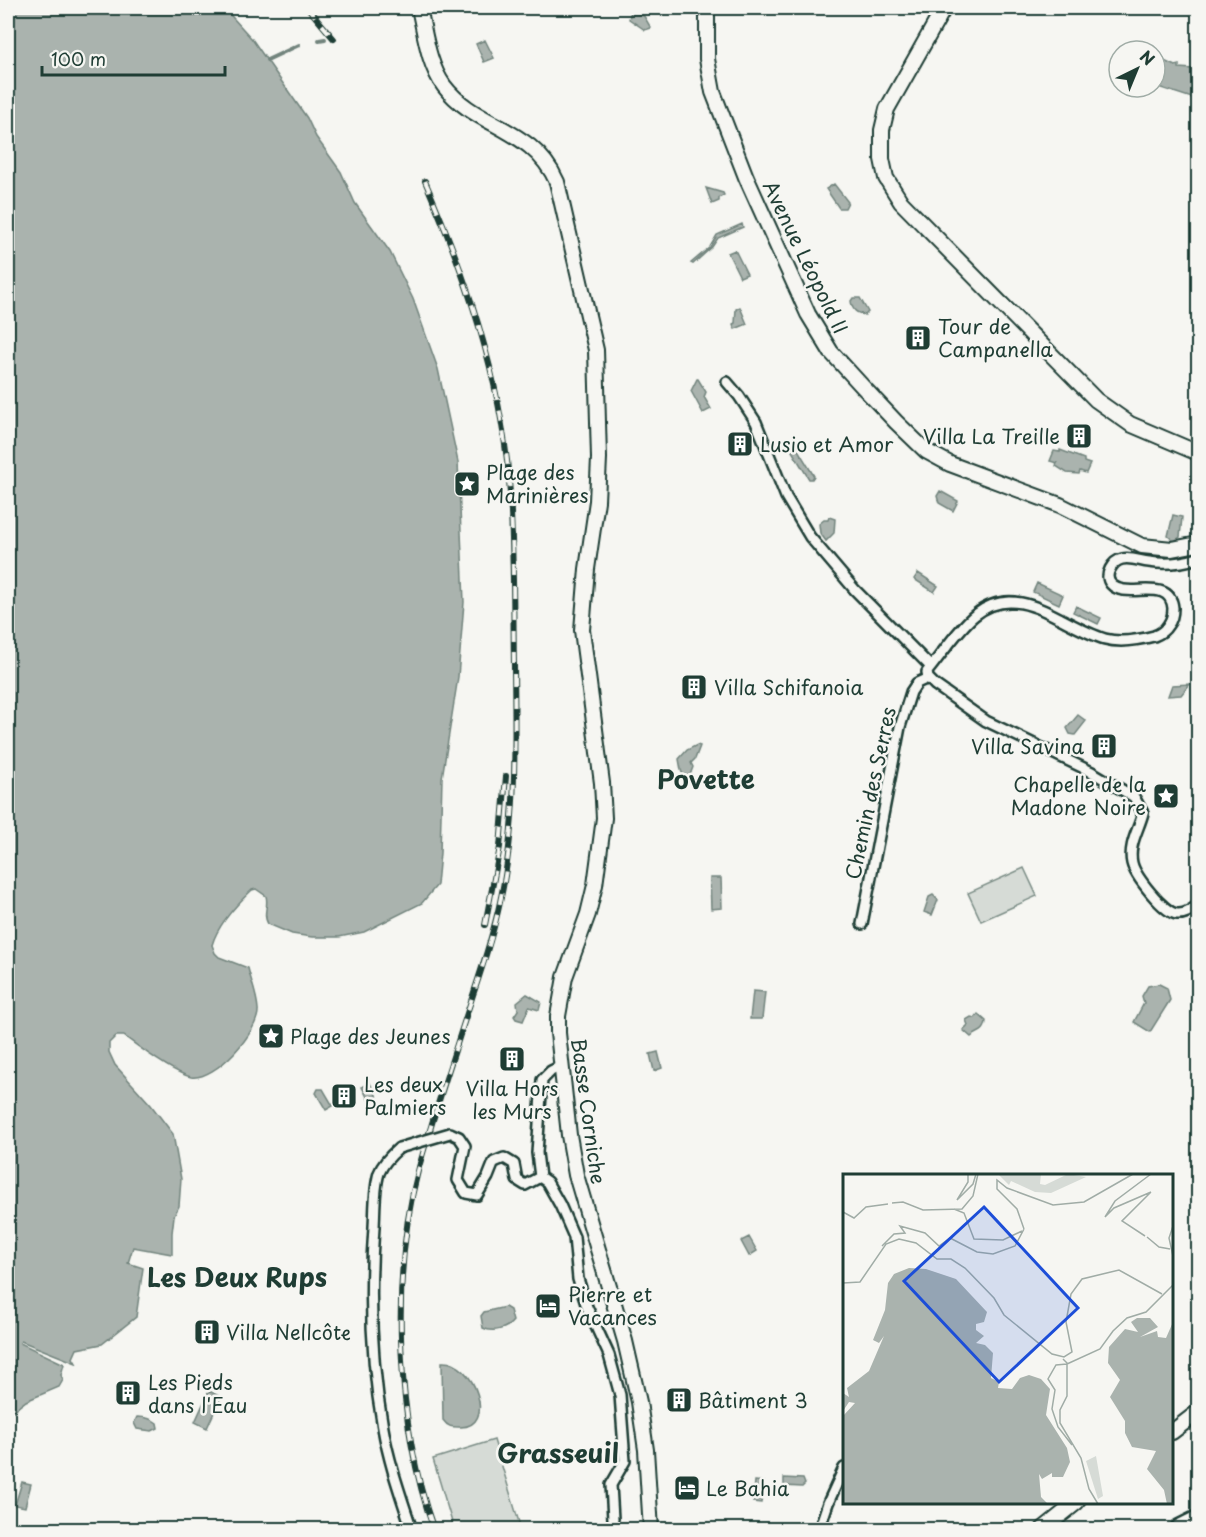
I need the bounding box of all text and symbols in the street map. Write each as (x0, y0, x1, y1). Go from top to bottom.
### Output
scale bar (42, 39, 225, 77)
north arrow (1107, 39, 1167, 99)
text: N (1135, 44, 1161, 70)
text: 100 m (51, 45, 106, 72)
street label: Avenue Léopold II (756, 175, 856, 339)
place label: Tour de Campanella (938, 311, 1053, 364)
building icon: Tour de Campanella (903, 323, 933, 353)
place label: Villa La Treille (923, 421, 1060, 451)
building icon: Villa La Treille (1064, 421, 1094, 451)
building icon: Lusio et Amor (725, 429, 755, 459)
place label: Lusio et Amor (760, 429, 894, 459)
place label: Plage des Marinières (486, 457, 589, 510)
place icon: Plage des Marinières (452, 469, 482, 499)
building icon: Villa Schifanoia (679, 672, 709, 702)
place label: Villa Schifanoia (714, 672, 863, 702)
street label: Chemin des Serres (837, 704, 903, 882)
place label: Villa Savina (971, 731, 1084, 761)
building icon: Villa Savina (1089, 731, 1119, 761)
district label: Povette (657, 759, 755, 798)
place label: Chapelle de la Madone Noire (1011, 769, 1147, 822)
place icon: Chapelle de la Madone Noire (1151, 781, 1181, 811)
place icon: Plage des Jeunes (256, 1021, 286, 1051)
place label: Plage des Jeunes (290, 1021, 451, 1051)
street label: Basse Corniche (564, 1036, 614, 1186)
building icon: Villa Hors les Murs (497, 1044, 527, 1074)
place label: Les deux Palmiers (364, 1069, 446, 1122)
place label: Villa Hors les Murs (466, 1073, 558, 1126)
building icon: Les deux Palmiers (329, 1081, 359, 1111)
inset map (843, 1174, 1173, 1504)
district label: Les Deux Rups (147, 1257, 327, 1296)
place label: Pierre et Vacances (568, 1279, 657, 1332)
hotel icon: Pierre et Vacances (533, 1291, 563, 1321)
building icon: Villa Nellcôte (192, 1317, 222, 1347)
place label: Villa Nellcôte (226, 1317, 351, 1347)
place label: Les Pieds dans l'Eau (148, 1367, 247, 1420)
building icon: Les Pieds dans l'Eau (113, 1378, 143, 1408)
building icon: Bâtiment 3 (664, 1385, 694, 1415)
place label: Bâtiment 3 (698, 1385, 808, 1415)
district label: Grasseuil (497, 1433, 619, 1472)
hotel icon: Le Bahia (672, 1473, 702, 1503)
place label: Le Bahia (706, 1473, 790, 1503)

